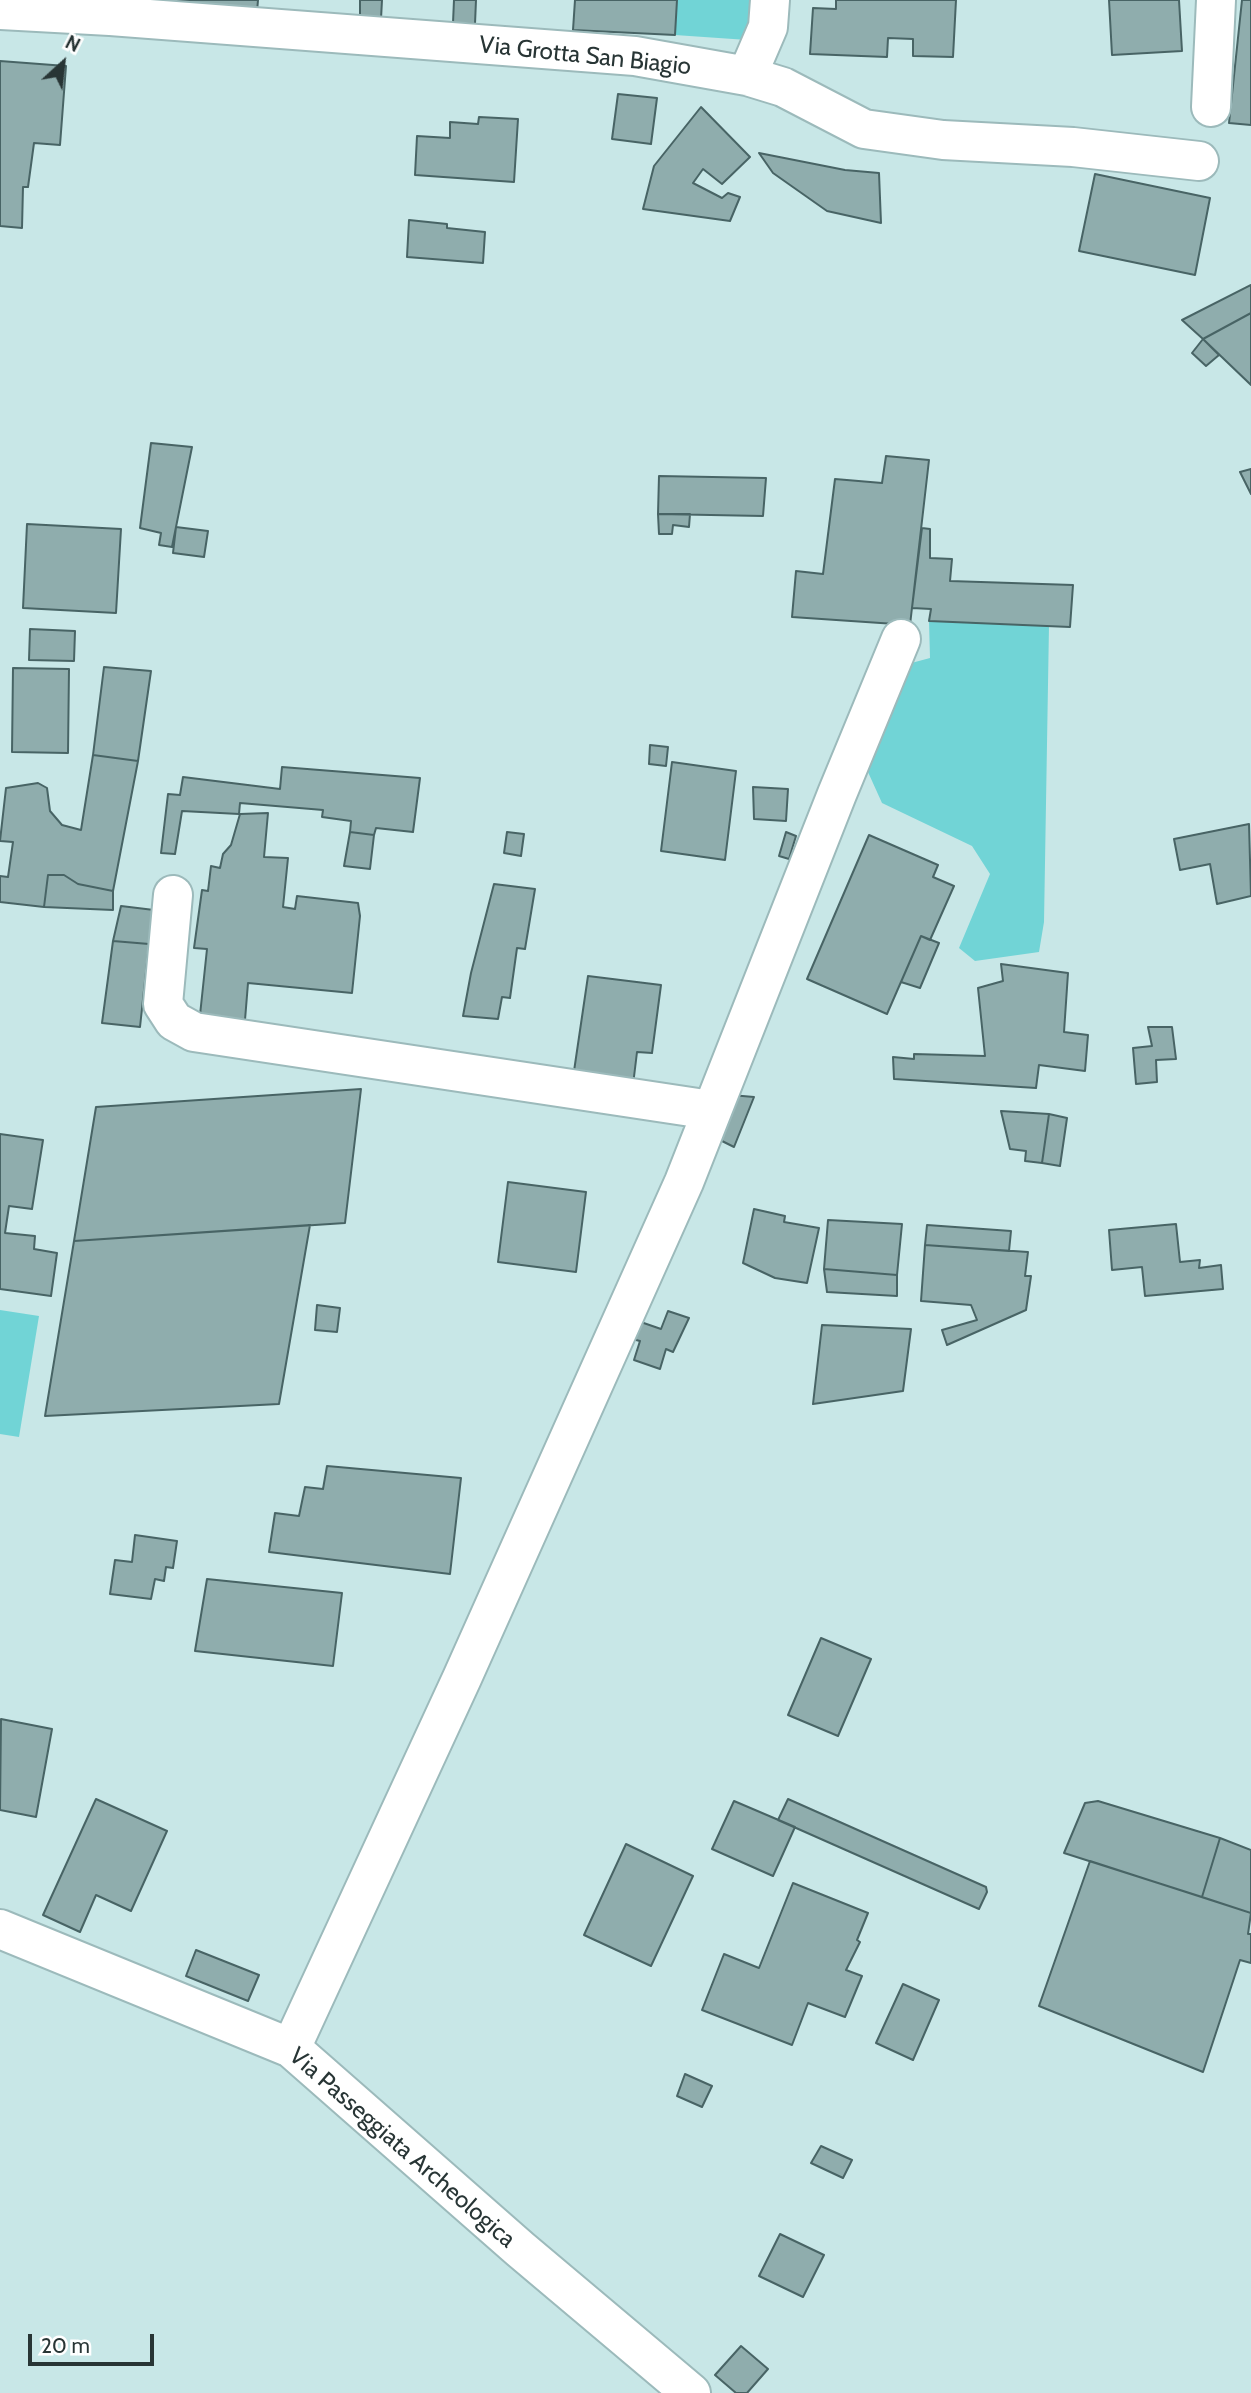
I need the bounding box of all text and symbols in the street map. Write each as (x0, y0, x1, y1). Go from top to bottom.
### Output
north arrow (28, 28, 98, 98)
text: N (62, 31, 84, 57)
street label: Via Grotta San Biagio (478, 31, 692, 81)
street label: Via Passeggiata Archeologica (283, 2042, 521, 2254)
scale bar (32, 2320, 158, 2364)
text: 20 m (41, 2333, 90, 2358)

